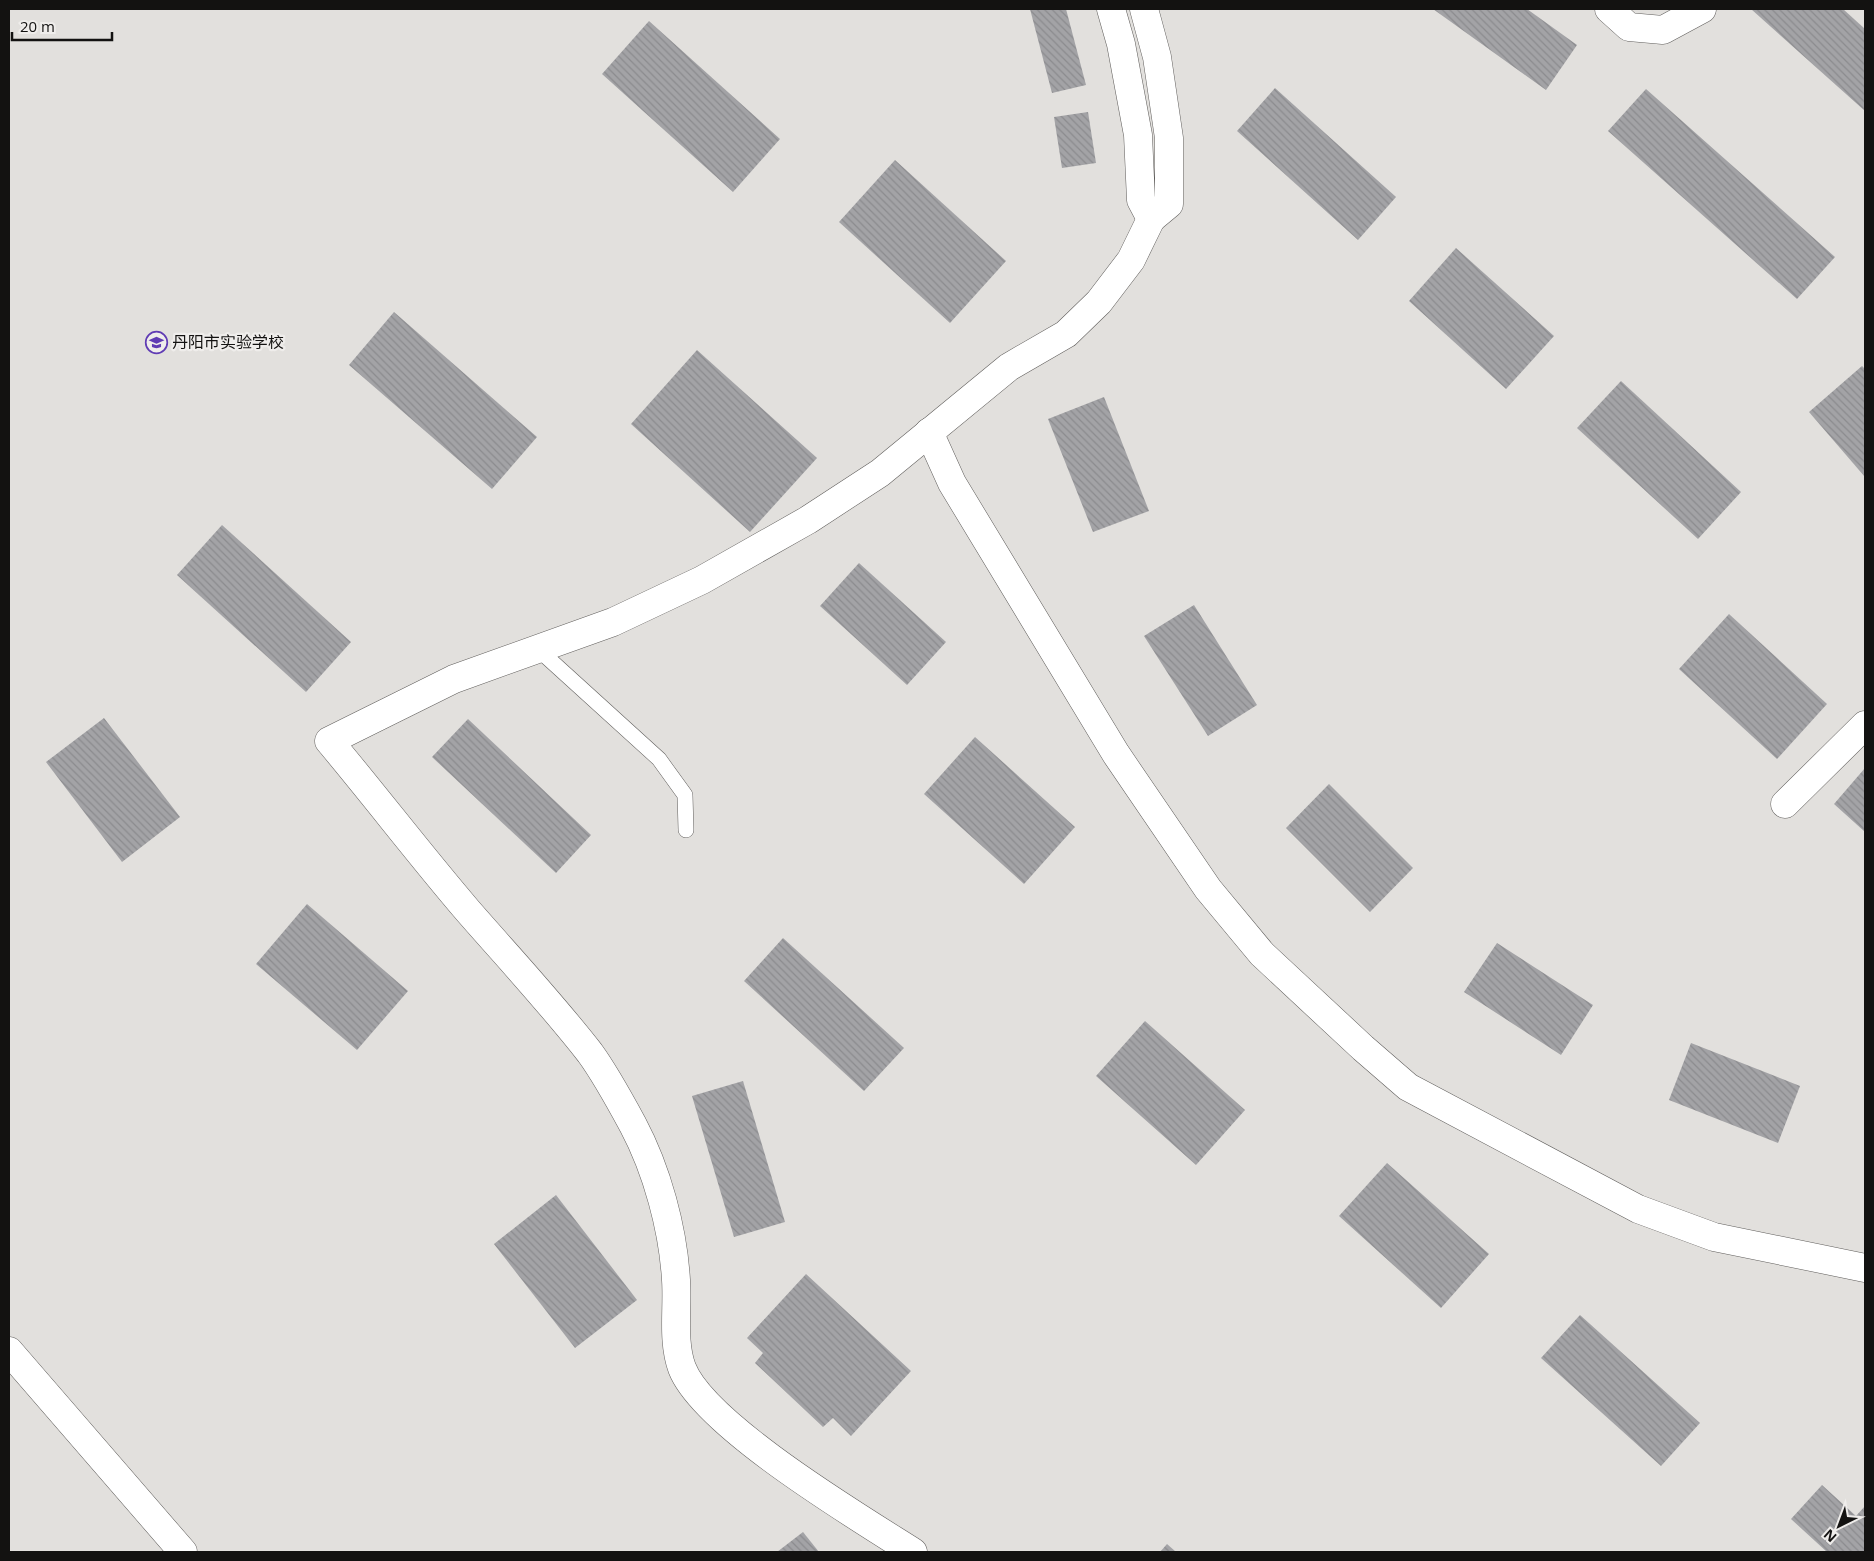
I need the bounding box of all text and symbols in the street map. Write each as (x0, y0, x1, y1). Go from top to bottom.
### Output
scale bar (12, 10, 112, 42)
text: 20 m (20, 16, 55, 36)
school or university icon: 丹阳市实验学校 (144, 330, 168, 354)
place label: 丹阳市实验学校 (172, 331, 284, 353)
north arrow (1814, 1501, 1864, 1551)
text: N (1819, 1525, 1841, 1547)

